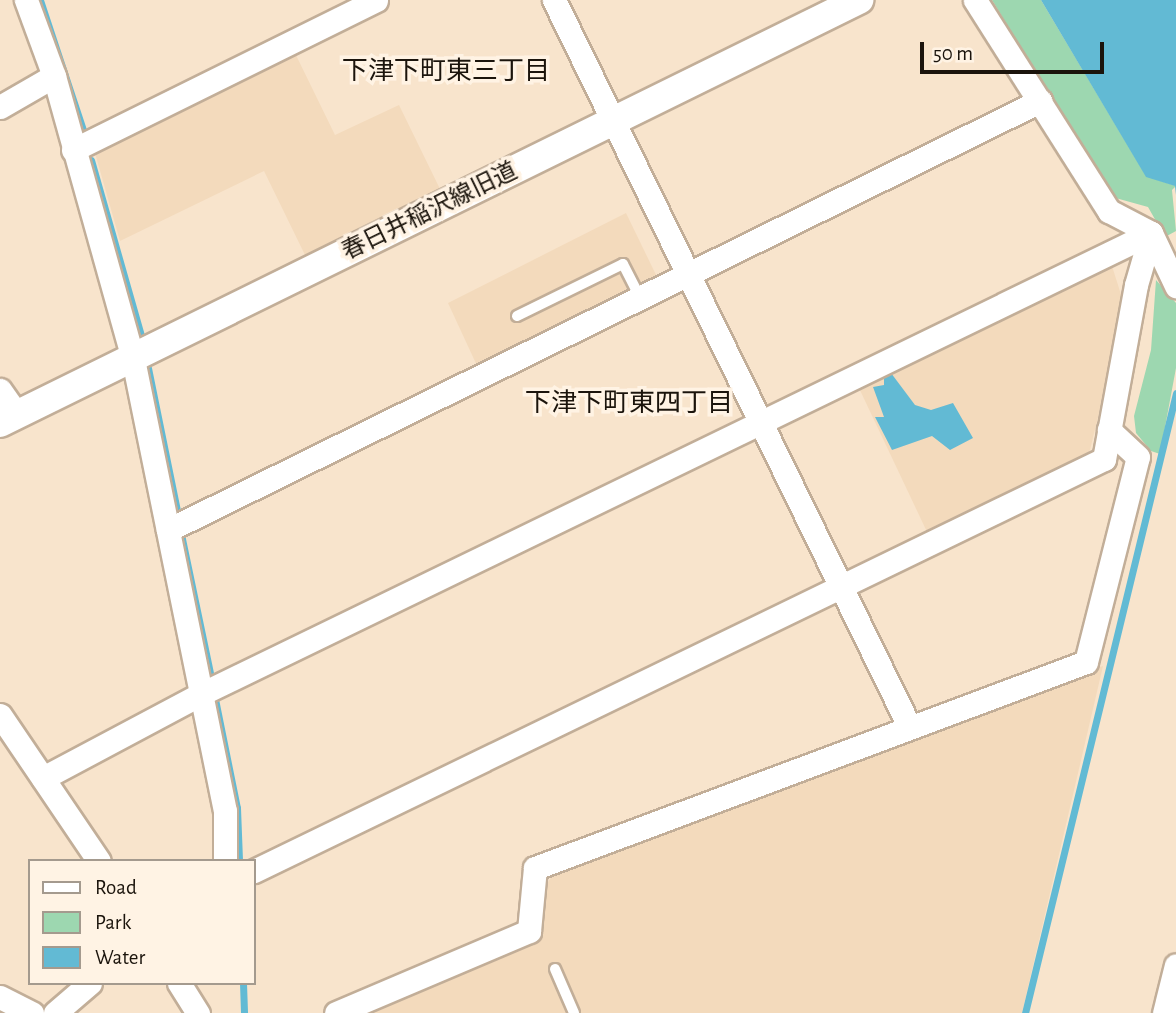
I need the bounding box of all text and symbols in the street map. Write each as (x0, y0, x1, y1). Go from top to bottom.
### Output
scale bar (924, 28, 1108, 72)
text: 50 m (933, 43, 973, 64)
district label: 下津下町東三丁目 (342, 56, 550, 88)
street label: 春日井稲沢線旧道 (337, 157, 523, 267)
district label: 下津下町東四丁目 (525, 388, 733, 420)
legend (28, 859, 256, 985)
text: Road (95, 877, 137, 898)
text: Park (95, 912, 131, 933)
text: Water (95, 947, 145, 968)

